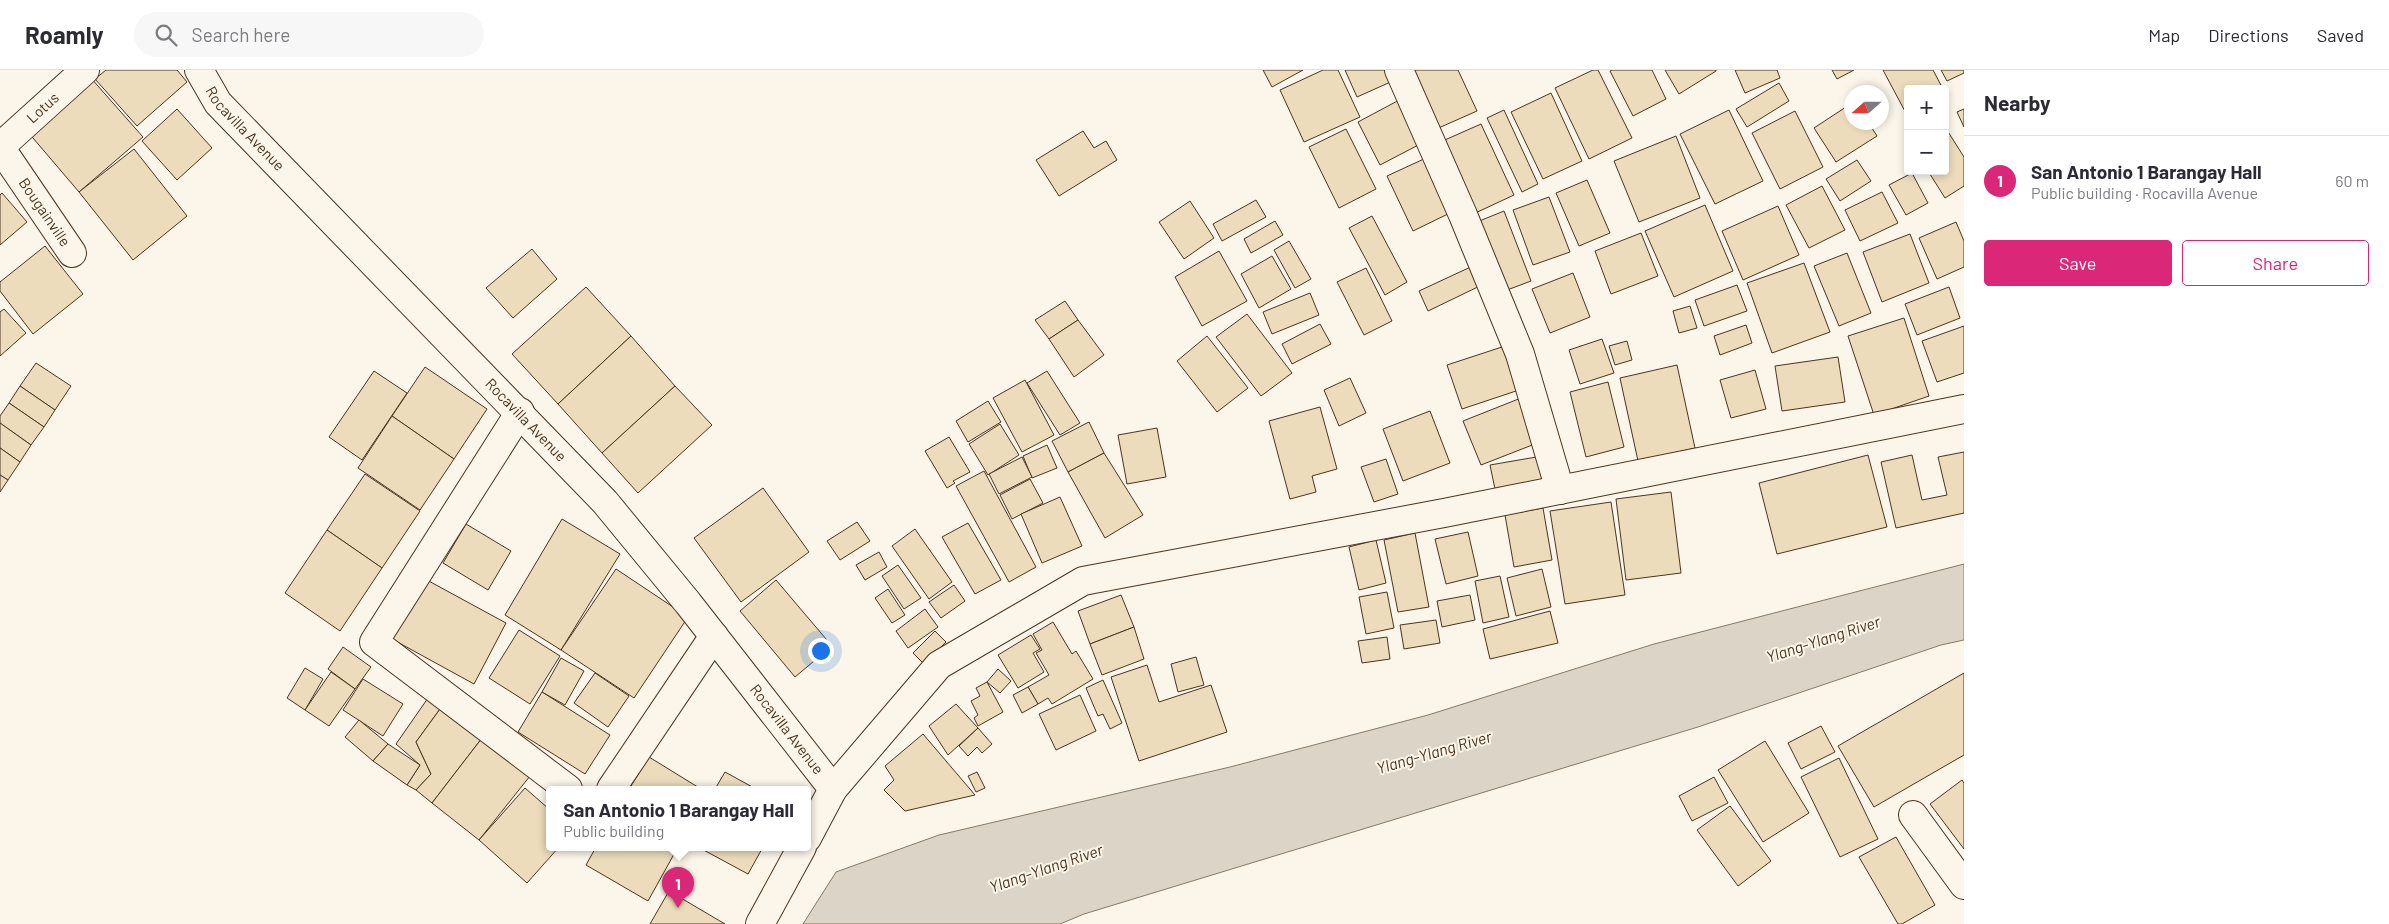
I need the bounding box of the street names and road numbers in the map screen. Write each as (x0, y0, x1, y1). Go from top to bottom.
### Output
street label: Rocavilla Avenue (202, 83, 289, 174)
street label: Lotus (22, 88, 62, 127)
street label: Bougainville (16, 174, 75, 250)
street label: Rocavilla Avenue (482, 374, 571, 465)
street label: Rocavilla Avenue (747, 680, 828, 777)

